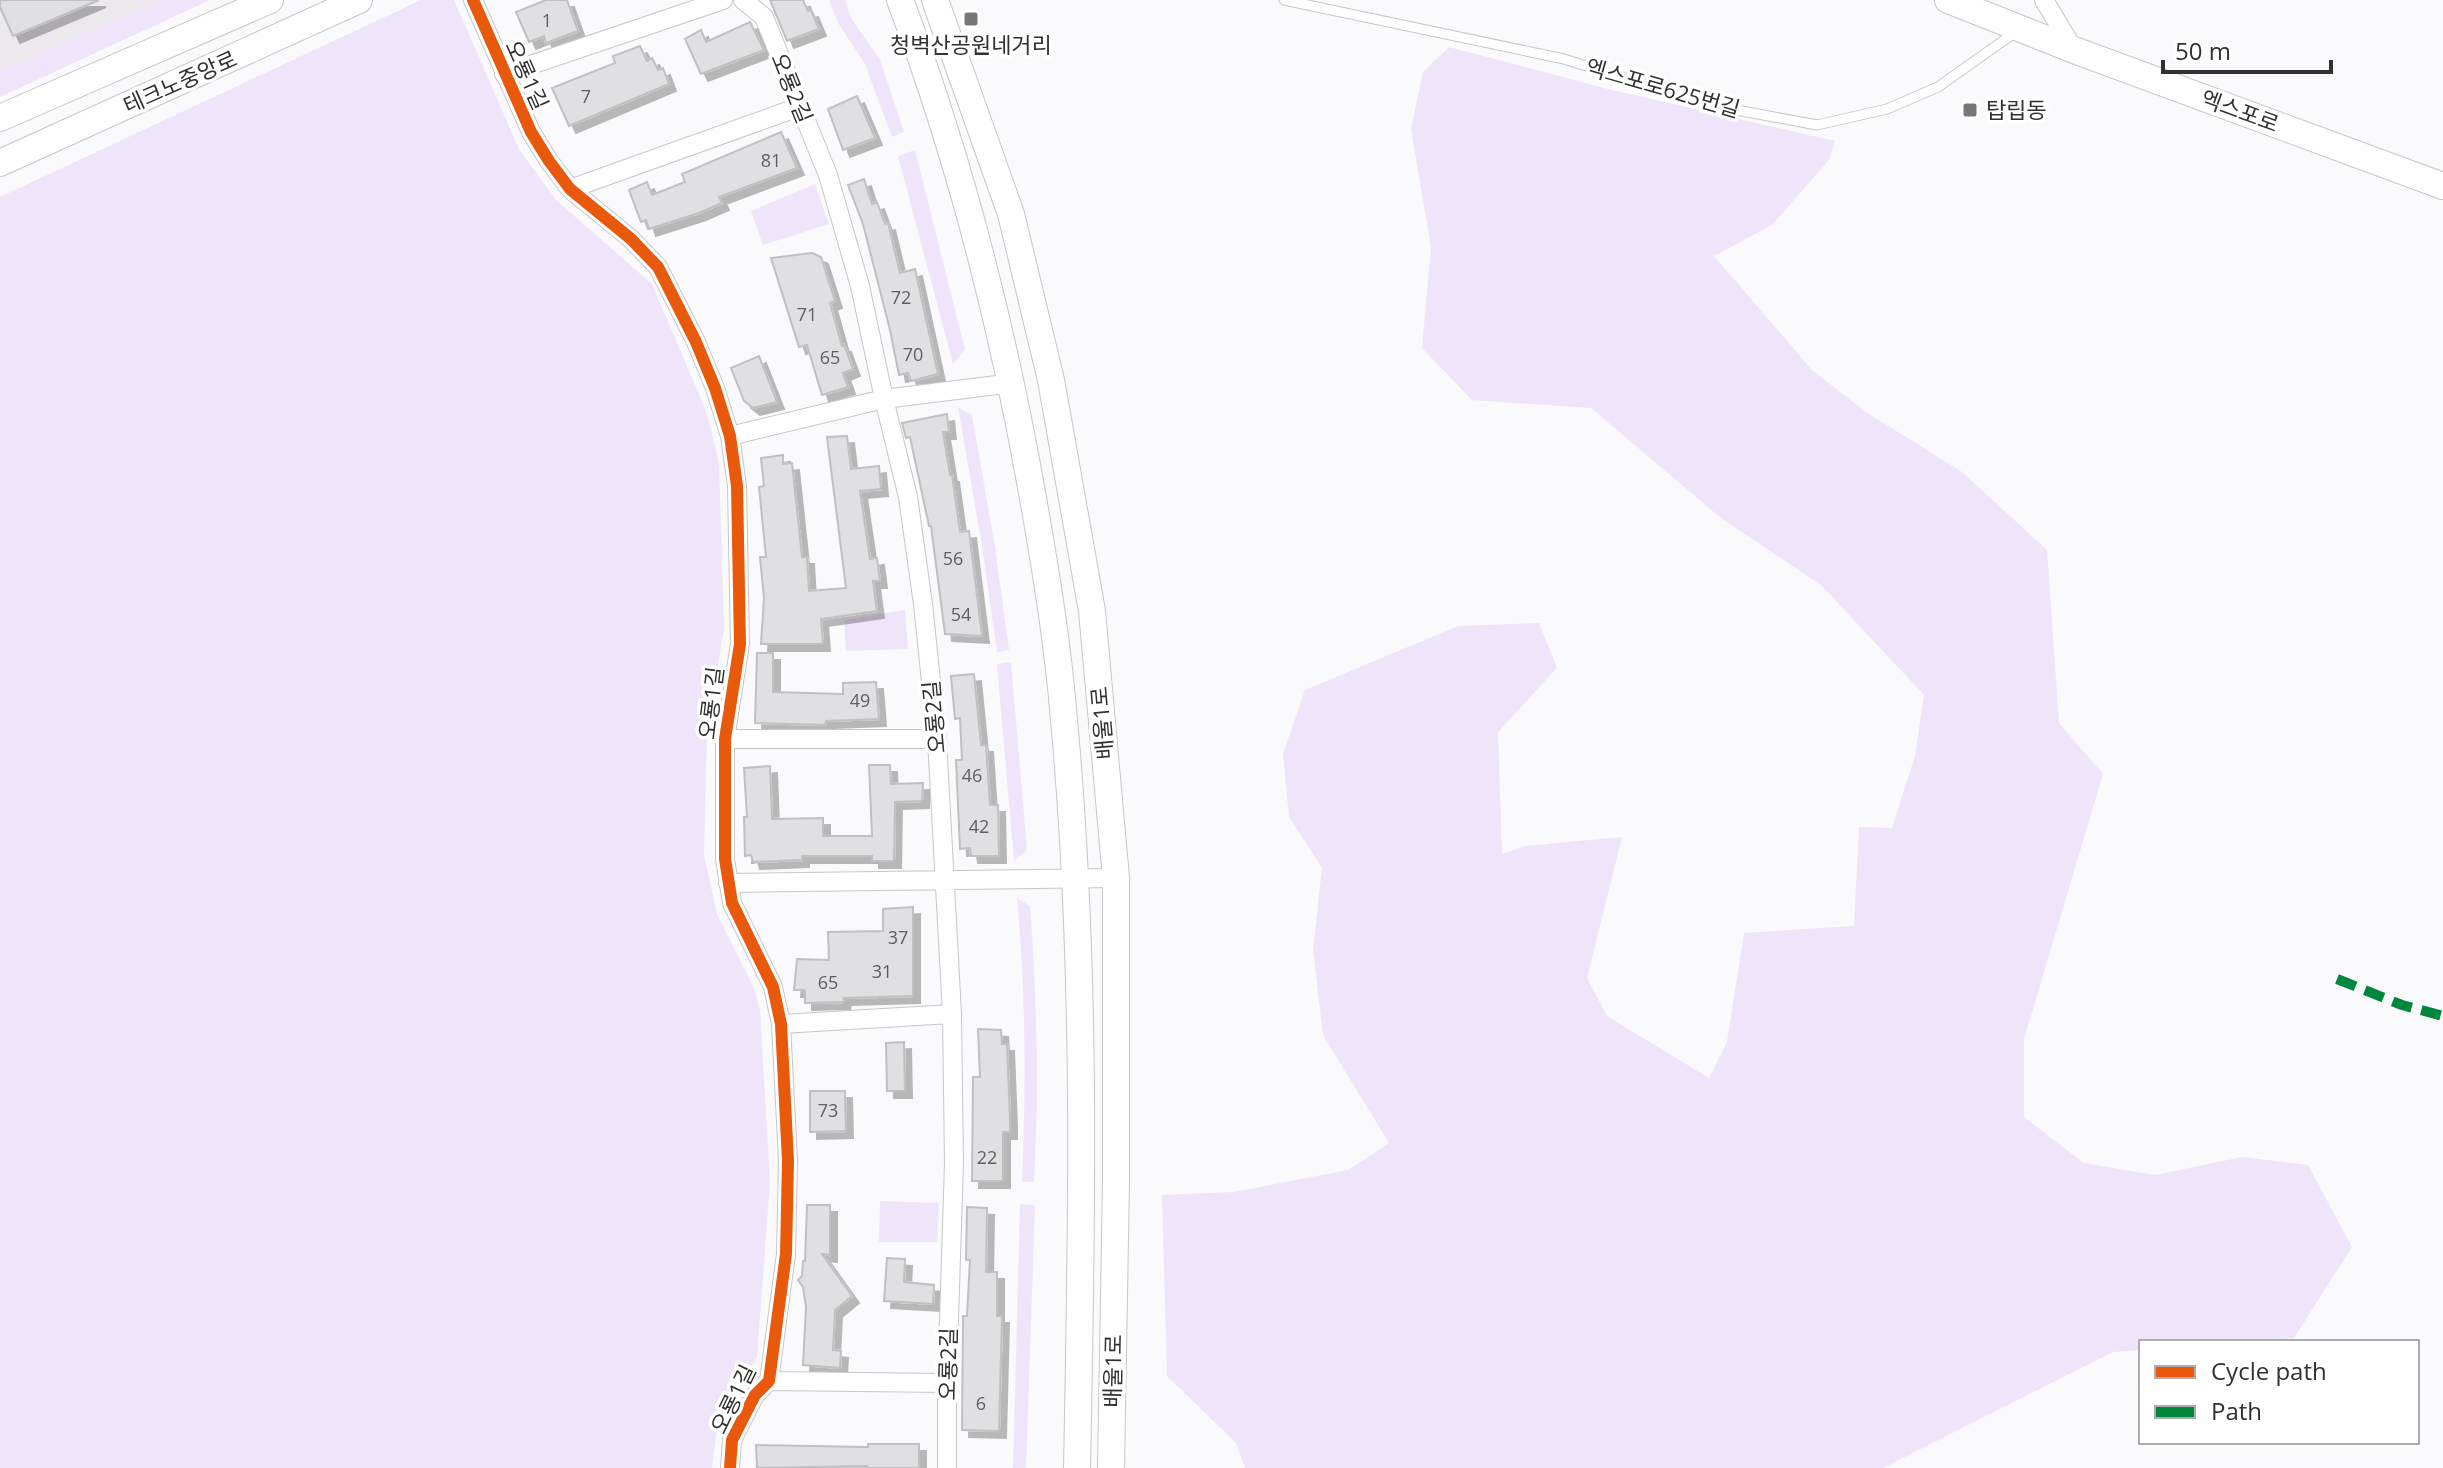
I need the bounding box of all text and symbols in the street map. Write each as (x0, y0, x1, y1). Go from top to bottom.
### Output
house number: 1 (542, 8, 552, 32)
marker: 청벽산공원네거리 (962, 10, 980, 28)
scale bar (2163, 24, 2331, 74)
place label: 청벽산공원네거리 (890, 29, 1052, 59)
text: 50 m (2175, 34, 2231, 67)
street label: 오룡1길 (499, 35, 557, 114)
street label: 테크노중앙로 (118, 43, 241, 119)
street label: 오룡2길 (765, 48, 821, 127)
street label: 엑스포로625번길 (1583, 51, 1744, 123)
street label: 엑스포로 (2197, 82, 2284, 138)
house number: 7 (581, 84, 591, 108)
place label: 탑립동 (1986, 94, 2047, 124)
marker: 탑립동 (1961, 101, 1979, 119)
house number: 81 (761, 148, 781, 172)
house number: 72 (891, 285, 911, 309)
house number: 71 (797, 302, 817, 326)
house number: 70 (903, 342, 923, 366)
house number: 65 (820, 345, 840, 369)
house number: 56 (943, 546, 963, 570)
house number: 54 (951, 602, 971, 626)
street label: 오룡1길 (691, 665, 729, 741)
street label: 오룡2길 (915, 679, 951, 755)
street label: 배울1로 (1083, 685, 1119, 761)
house number: 49 (850, 688, 870, 712)
house number: 46 (962, 763, 982, 787)
house number: 42 (969, 814, 989, 838)
house number: 37 (888, 925, 908, 949)
house number: 31 (872, 959, 892, 983)
house number: 65 (818, 970, 838, 994)
house number: 73 (818, 1098, 838, 1122)
house number: 22 (977, 1145, 997, 1169)
street label: 오룡2길 (931, 1327, 963, 1401)
street label: 배울1로 (1096, 1334, 1128, 1408)
legend (2139, 1340, 2419, 1444)
text: Cycle path (2211, 1354, 2327, 1387)
street label: 오룡1길 (703, 1359, 762, 1438)
house number: 6 (976, 1391, 986, 1415)
text: Path (2211, 1394, 2262, 1427)

